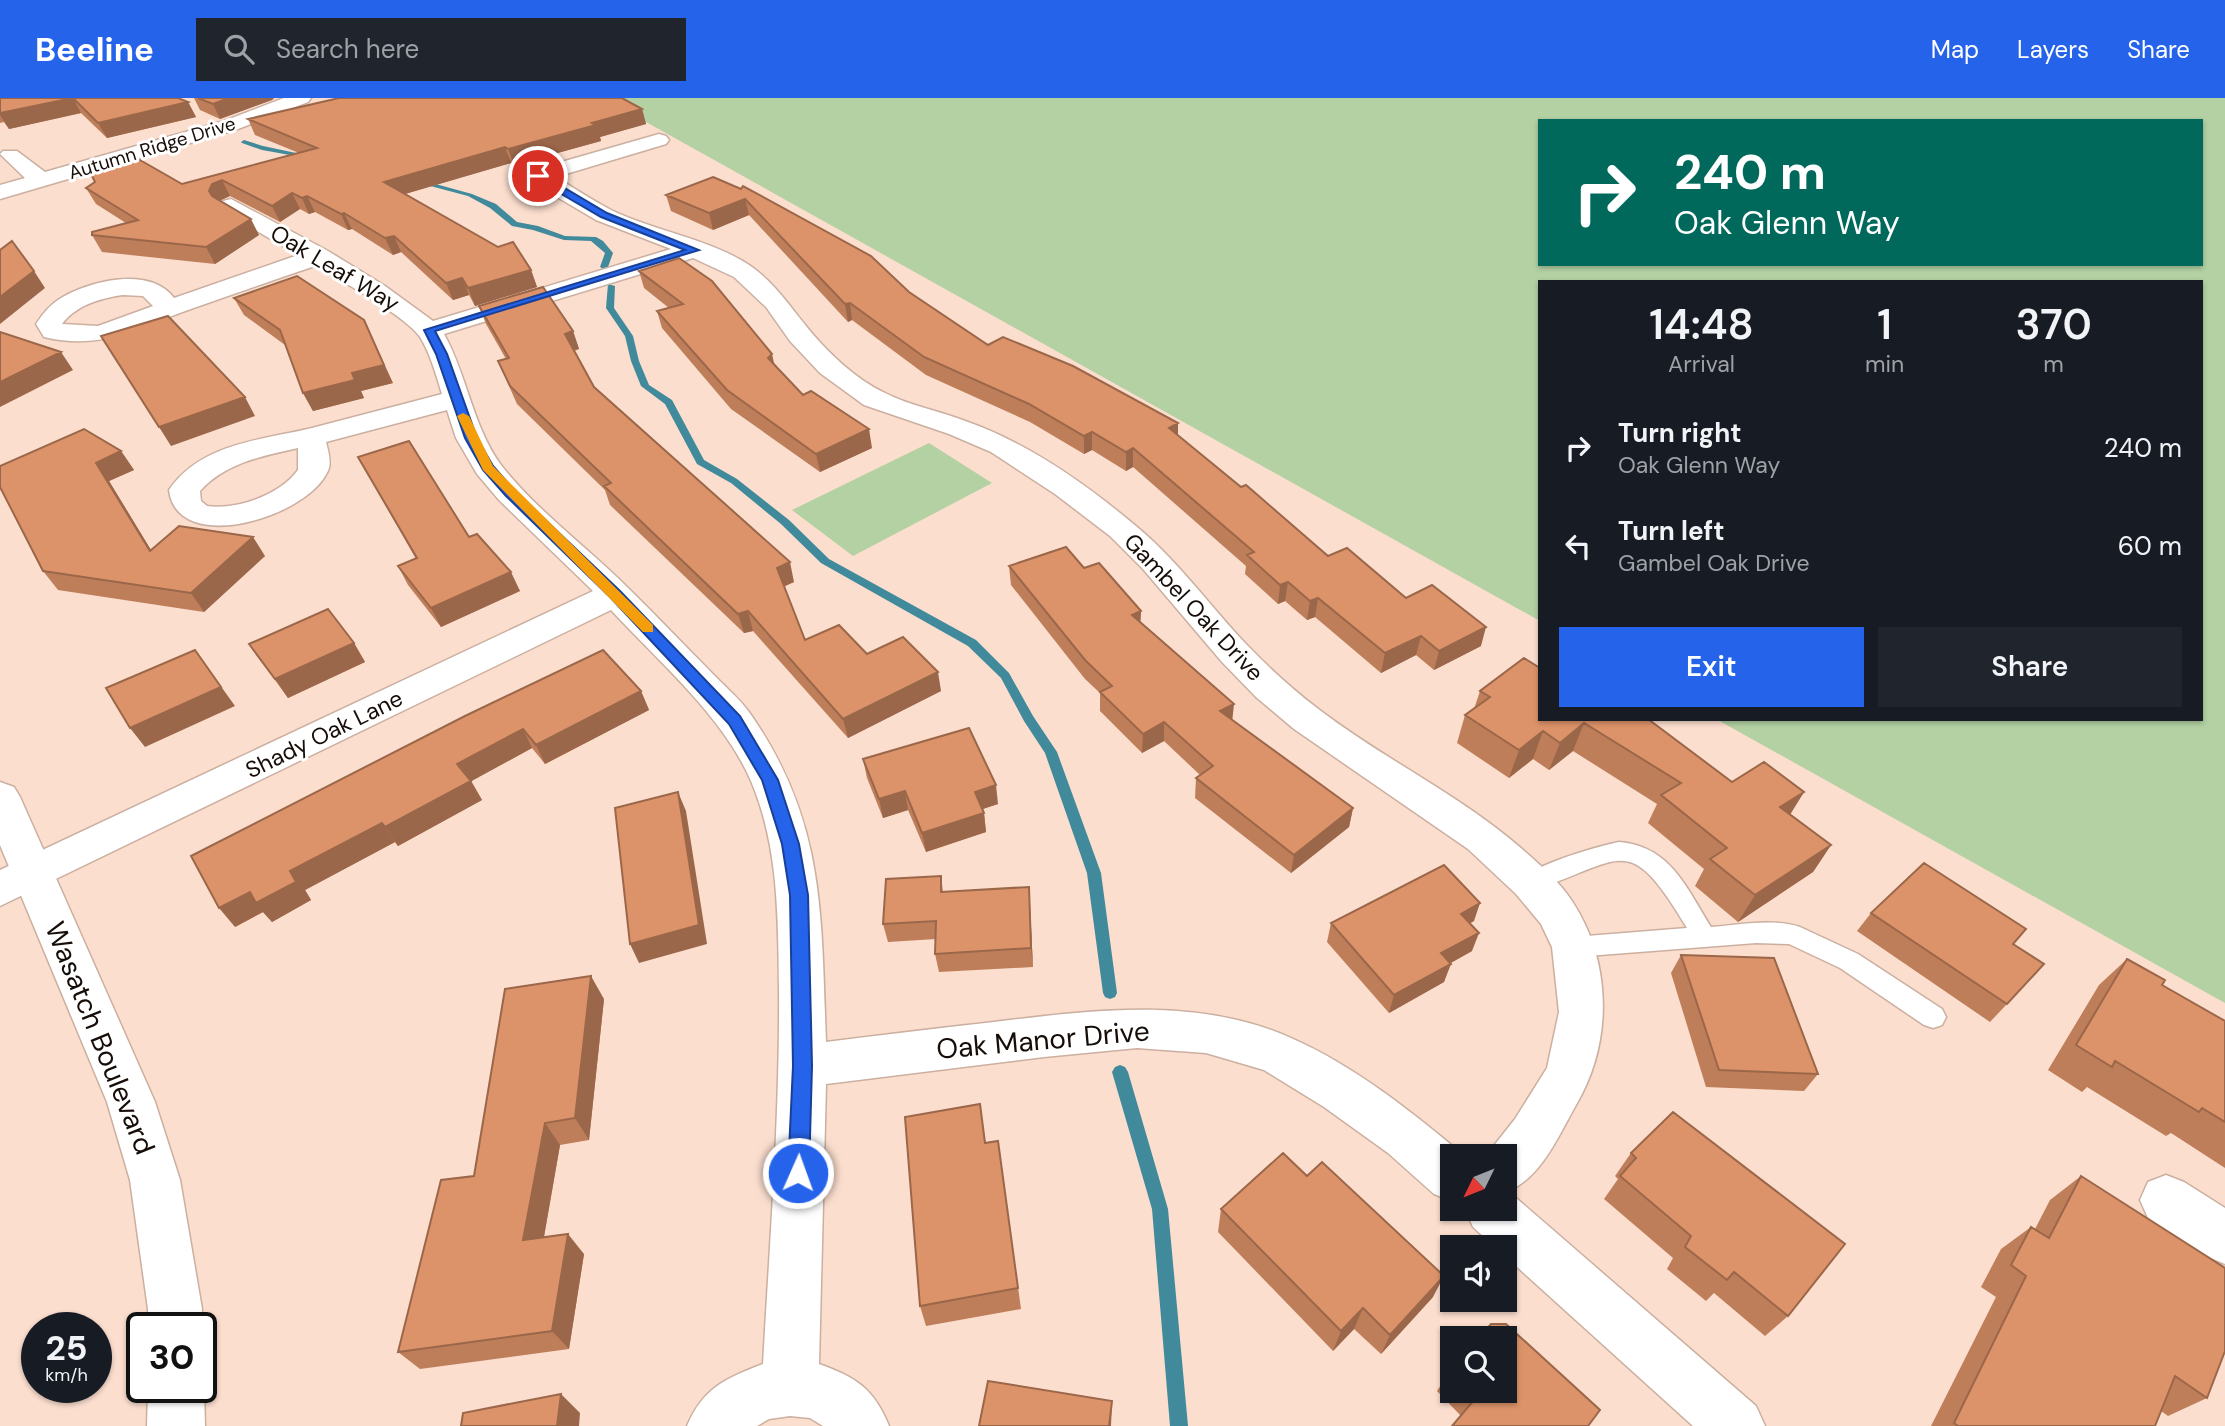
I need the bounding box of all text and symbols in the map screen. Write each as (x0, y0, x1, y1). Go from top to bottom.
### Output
search box (196, 18, 686, 81)
text: Beeline (35, 28, 154, 71)
icon: search (220, 30, 258, 68)
text: Search here (276, 32, 419, 66)
text: Map (1931, 34, 1979, 65)
text: Layers (2017, 34, 2089, 65)
text: Share (2127, 34, 2190, 65)
street label: Autumn Ridge Drive (65, 111, 239, 185)
text: 240 m (1674, 140, 1826, 204)
pin (508, 146, 568, 206)
icon: right (1559, 147, 1650, 238)
icon: arrive (519, 157, 557, 195)
text: Oak Glenn Way (1674, 202, 1900, 244)
street label: Oak Leaf Way (265, 218, 405, 318)
text: 14:48 (1649, 297, 1754, 352)
text: 1 (1877, 297, 1892, 352)
text: 370 (2015, 297, 2092, 352)
text: Arrival (1668, 349, 1735, 379)
text: min (1865, 349, 1904, 379)
text: m (2043, 349, 2064, 379)
text: Turn right (1618, 416, 1742, 450)
icon: right (1559, 429, 1597, 467)
text: 240 m (2104, 431, 2182, 465)
text: Oak Glenn Way (1618, 450, 1780, 480)
text: Turn left (1618, 514, 1725, 548)
street label: Gambel Oak Drive (1118, 527, 1270, 687)
icon: left (1559, 527, 1597, 565)
text: 60 m (2118, 529, 2182, 563)
text: Gambel Oak Drive (1618, 548, 1810, 578)
button: Exit (1559, 627, 1864, 707)
button: Share (1878, 627, 2182, 707)
street label: Shady Oak Lane (240, 683, 408, 785)
street label: Wasatch Boulevard (36, 916, 164, 1160)
street label: Oak Manor Drive (935, 1012, 1151, 1068)
position arrow (761, 1136, 835, 1210)
north arrow (1440, 1144, 1517, 1222)
map controls (1440, 1144, 1517, 1403)
button: sound (1440, 1235, 1517, 1312)
speed limit sign: 30 (126, 1312, 217, 1403)
text: 25 (46, 1325, 87, 1371)
button: search (1440, 1326, 1517, 1403)
text: km/h (45, 1363, 88, 1387)

